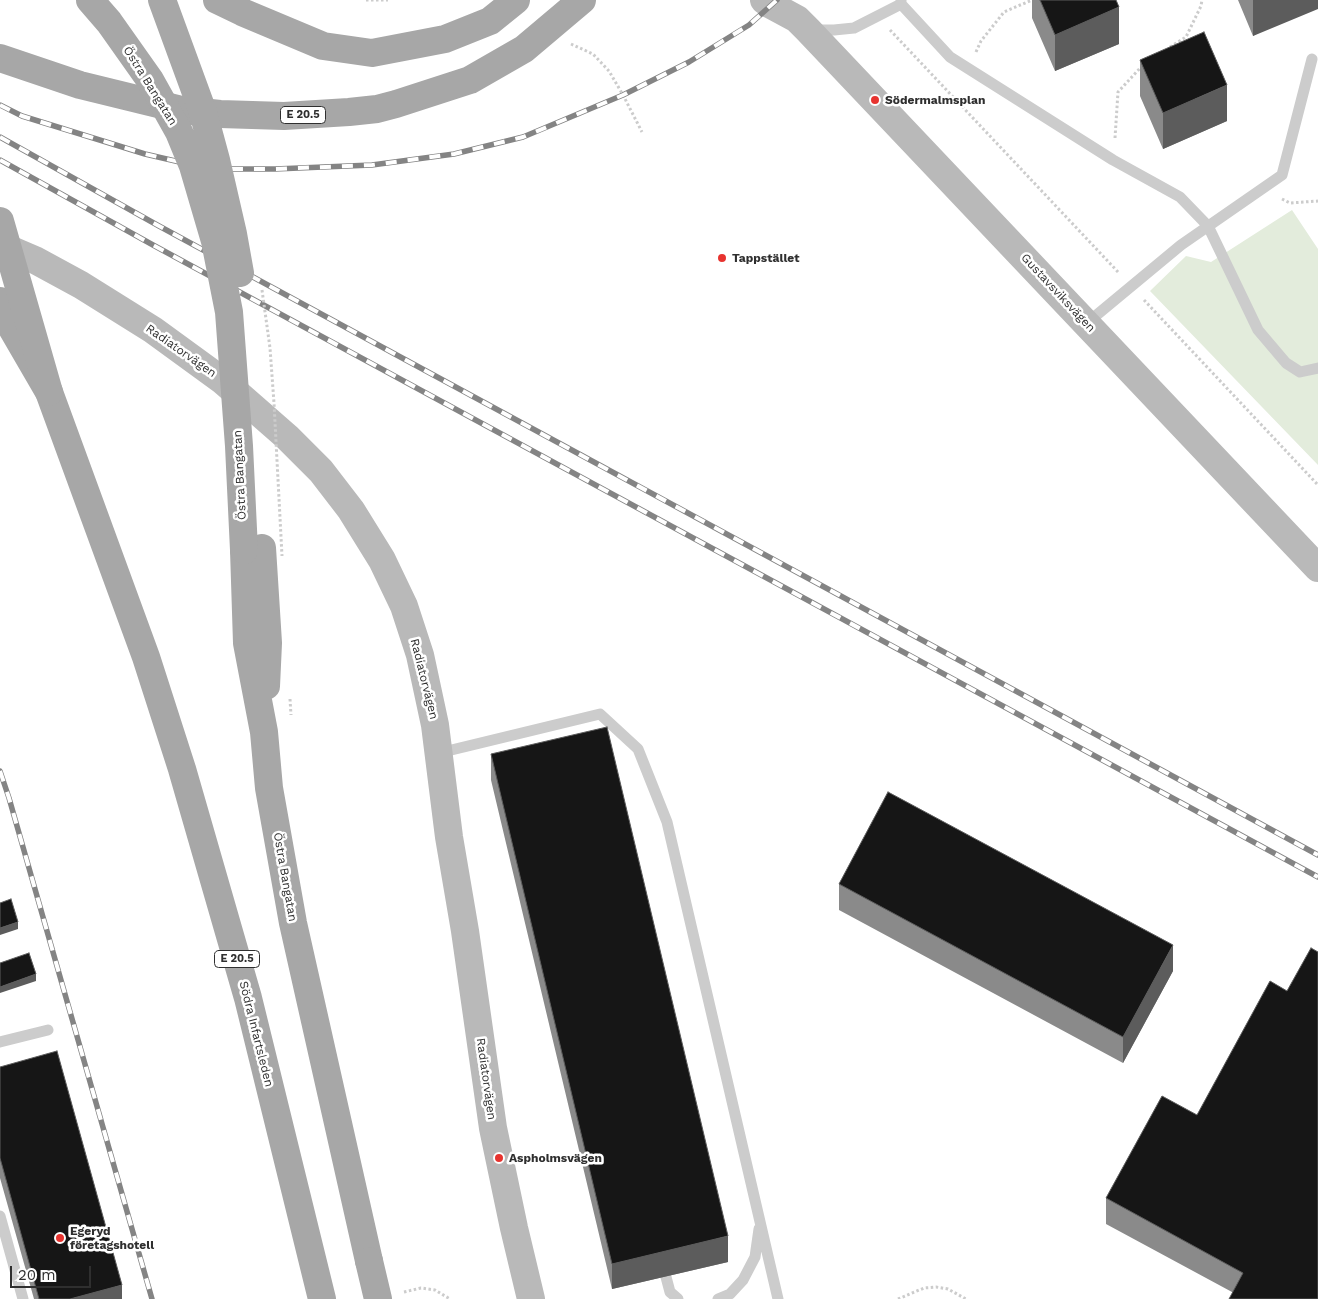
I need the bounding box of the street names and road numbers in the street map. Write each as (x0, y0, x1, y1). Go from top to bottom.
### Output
street label: Östra Bangatan (120, 44, 180, 128)
road number: E 20.5 (280, 106, 326, 124)
street label: Gustavsviksvägen (1018, 251, 1098, 335)
street label: Radiatorvägen (143, 321, 219, 381)
street label: Östra Bangatan (230, 430, 250, 520)
street label: Radiatorvägen (407, 637, 441, 721)
street label: Östra Bangatan (270, 831, 300, 923)
road number: E 20.5 (214, 951, 260, 968)
street label: Södra Infartsleden (236, 980, 276, 1088)
street label: Radiatorvägen (473, 1037, 499, 1121)

